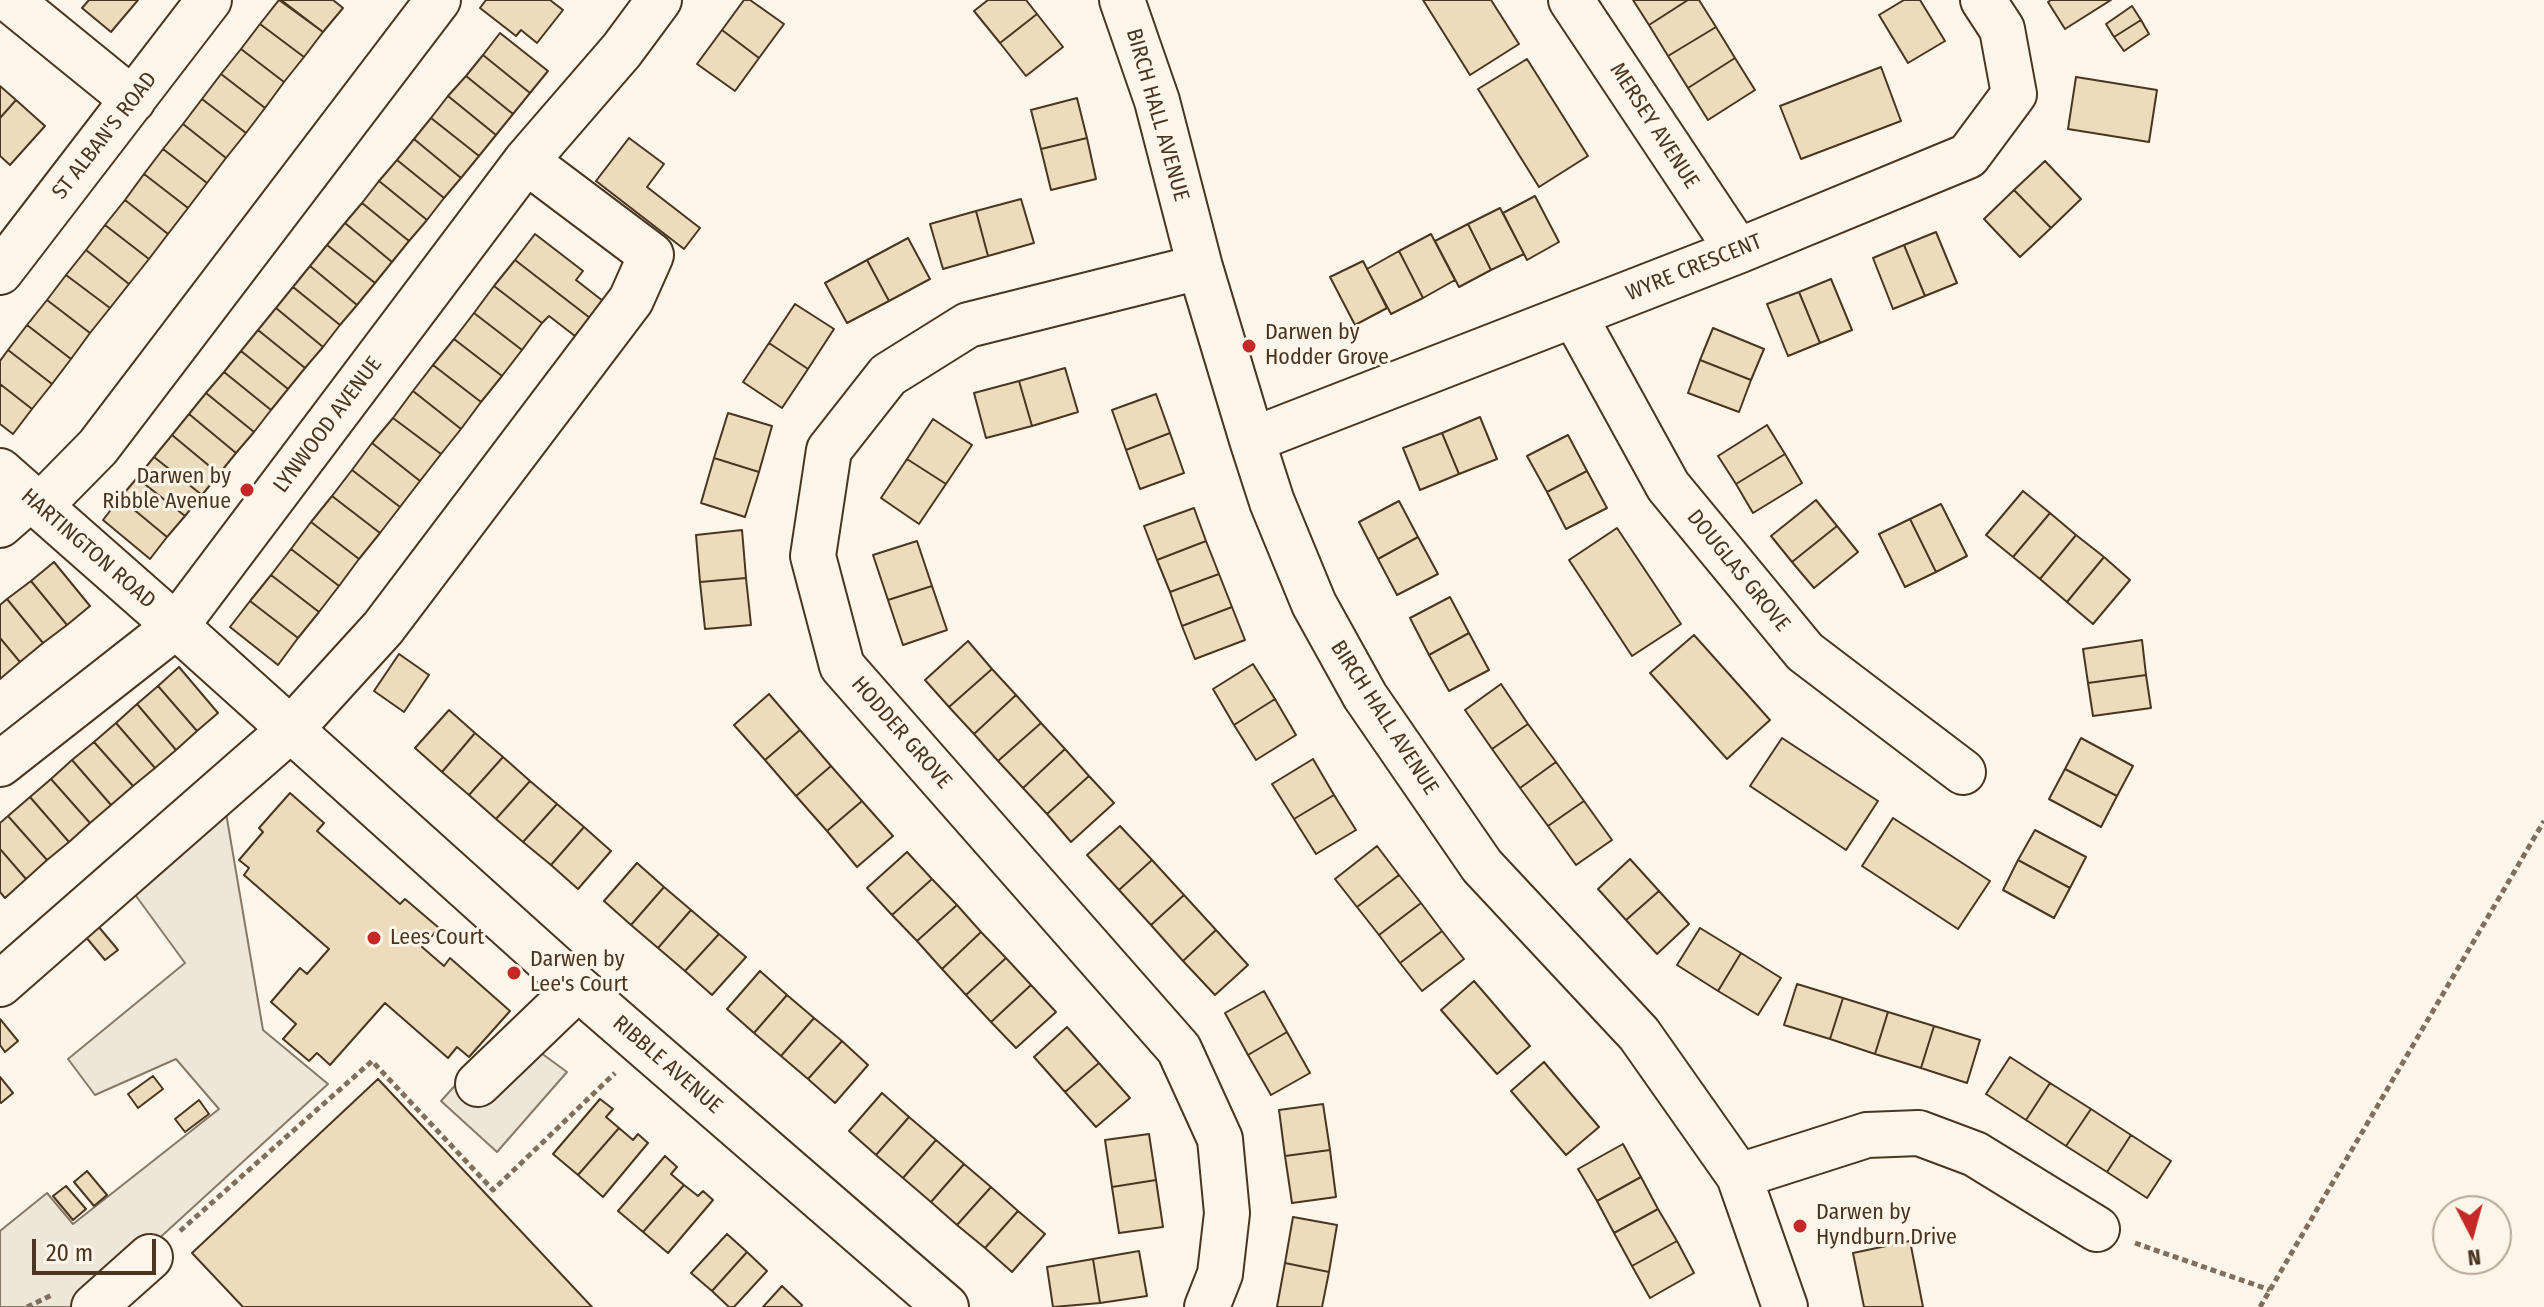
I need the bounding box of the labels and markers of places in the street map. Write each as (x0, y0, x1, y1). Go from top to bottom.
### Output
place label: Darwen by Hodder Grove (1265, 320, 1389, 372)
marker: Darwen by Hodder Grove (1240, 337, 1258, 355)
place label: Darwen by Ribble Avenue (102, 464, 231, 516)
marker: Darwen by Ribble Avenue (238, 481, 256, 499)
place label: Lees Court (390, 925, 484, 951)
marker: Lees Court (365, 929, 383, 947)
place label: Darwen by Lee's Court (530, 947, 628, 998)
marker: Darwen by Lee's Court (505, 964, 523, 982)
place label: Darwen by Hyndburn Drive (1816, 1200, 1957, 1252)
marker: Darwen by Hyndburn Drive (1791, 1217, 1809, 1235)

